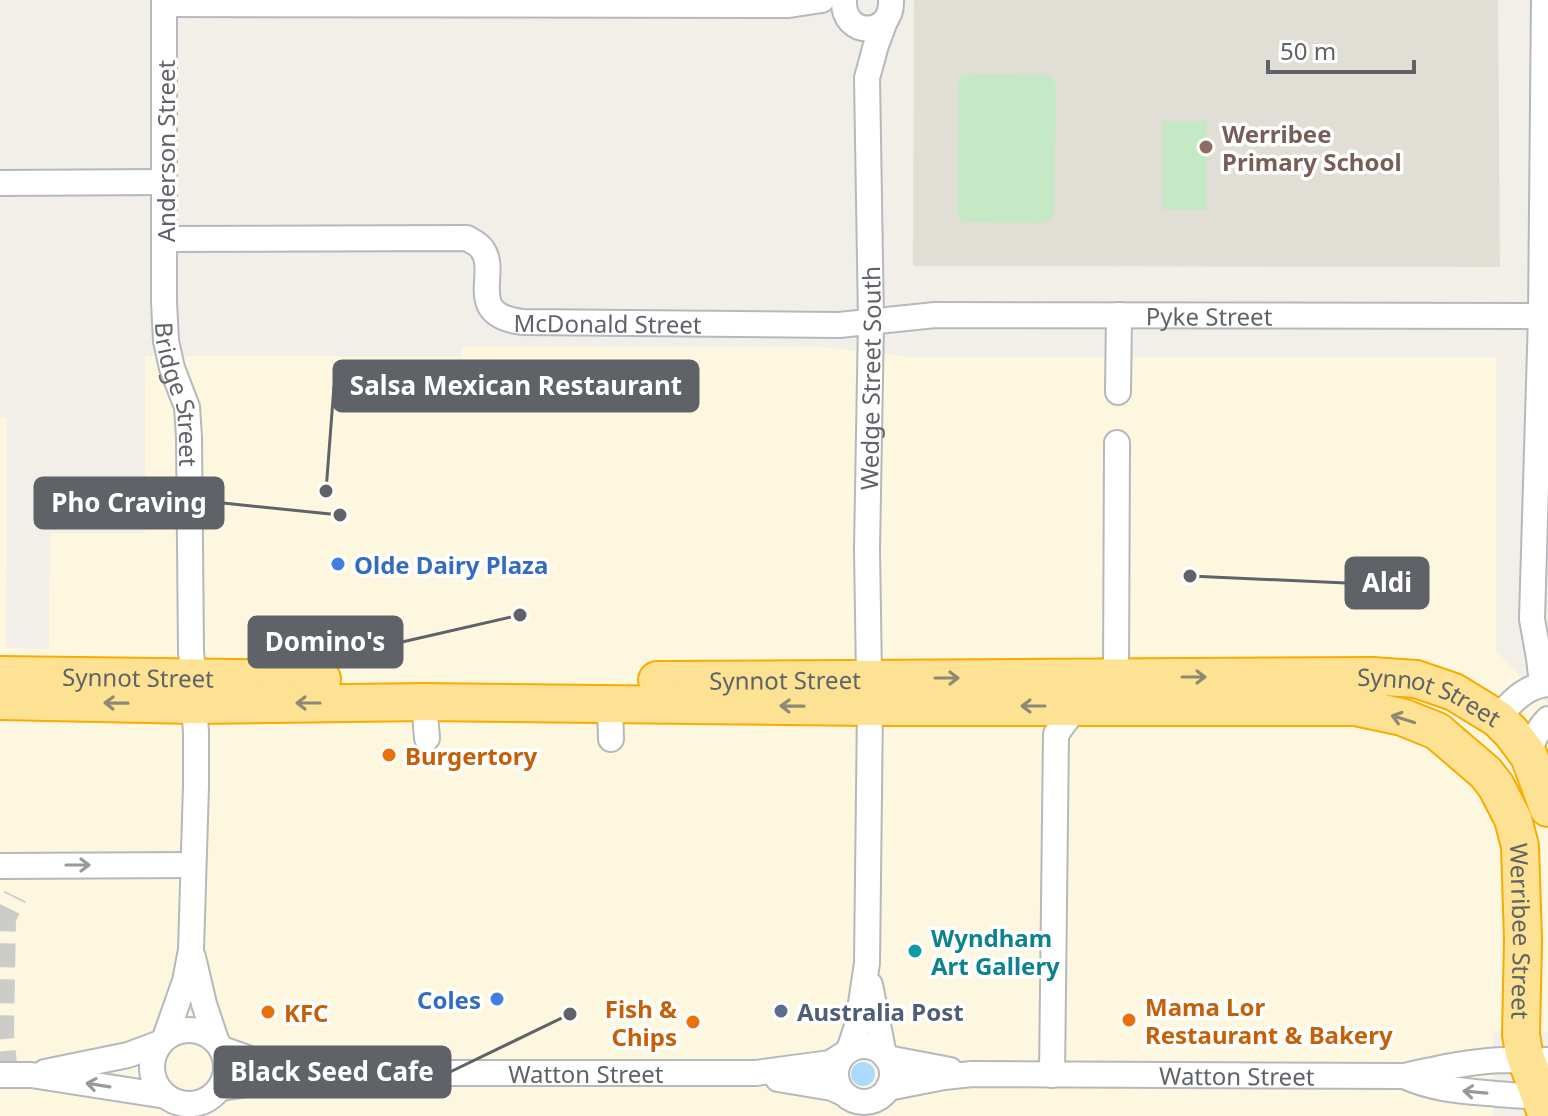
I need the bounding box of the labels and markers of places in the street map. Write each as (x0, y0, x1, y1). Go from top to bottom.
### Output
place label: Werribee Primary School (1222, 117, 1402, 178)
marker: Werribee Primary School (1197, 138, 1215, 156)
callout: Salsa Mexican Restaurant (334, 361, 698, 411)
callout: Pho Craving (35, 478, 223, 528)
place label: Olde Dairy Plaza (354, 548, 548, 581)
marker: Olde Dairy Plaza (329, 555, 347, 573)
callout: Aldi (1346, 558, 1428, 608)
callout: Domino's (249, 617, 402, 667)
place label: Burgertory (405, 739, 537, 772)
marker: Burgertory (380, 746, 398, 764)
place label: Wyndham Art Gallery (931, 921, 1060, 982)
marker: Wyndham Art Gallery (906, 942, 924, 960)
place label: Coles (417, 983, 481, 1016)
marker: Coles (488, 990, 506, 1008)
place label: Mama Lor Restaurant & Bakery (1145, 990, 1393, 1051)
place label: Fish & Chips (605, 992, 677, 1053)
place label: Australia Post (797, 995, 964, 1028)
place label: KFC (284, 996, 329, 1029)
marker: Australia Post (772, 1002, 790, 1020)
marker: KFC (259, 1003, 277, 1021)
marker: Mama Lor Restaurant & Bakery (1120, 1011, 1138, 1029)
marker: Fish & Chips (684, 1013, 702, 1031)
callout: Black Seed Cafe (215, 1047, 450, 1097)

